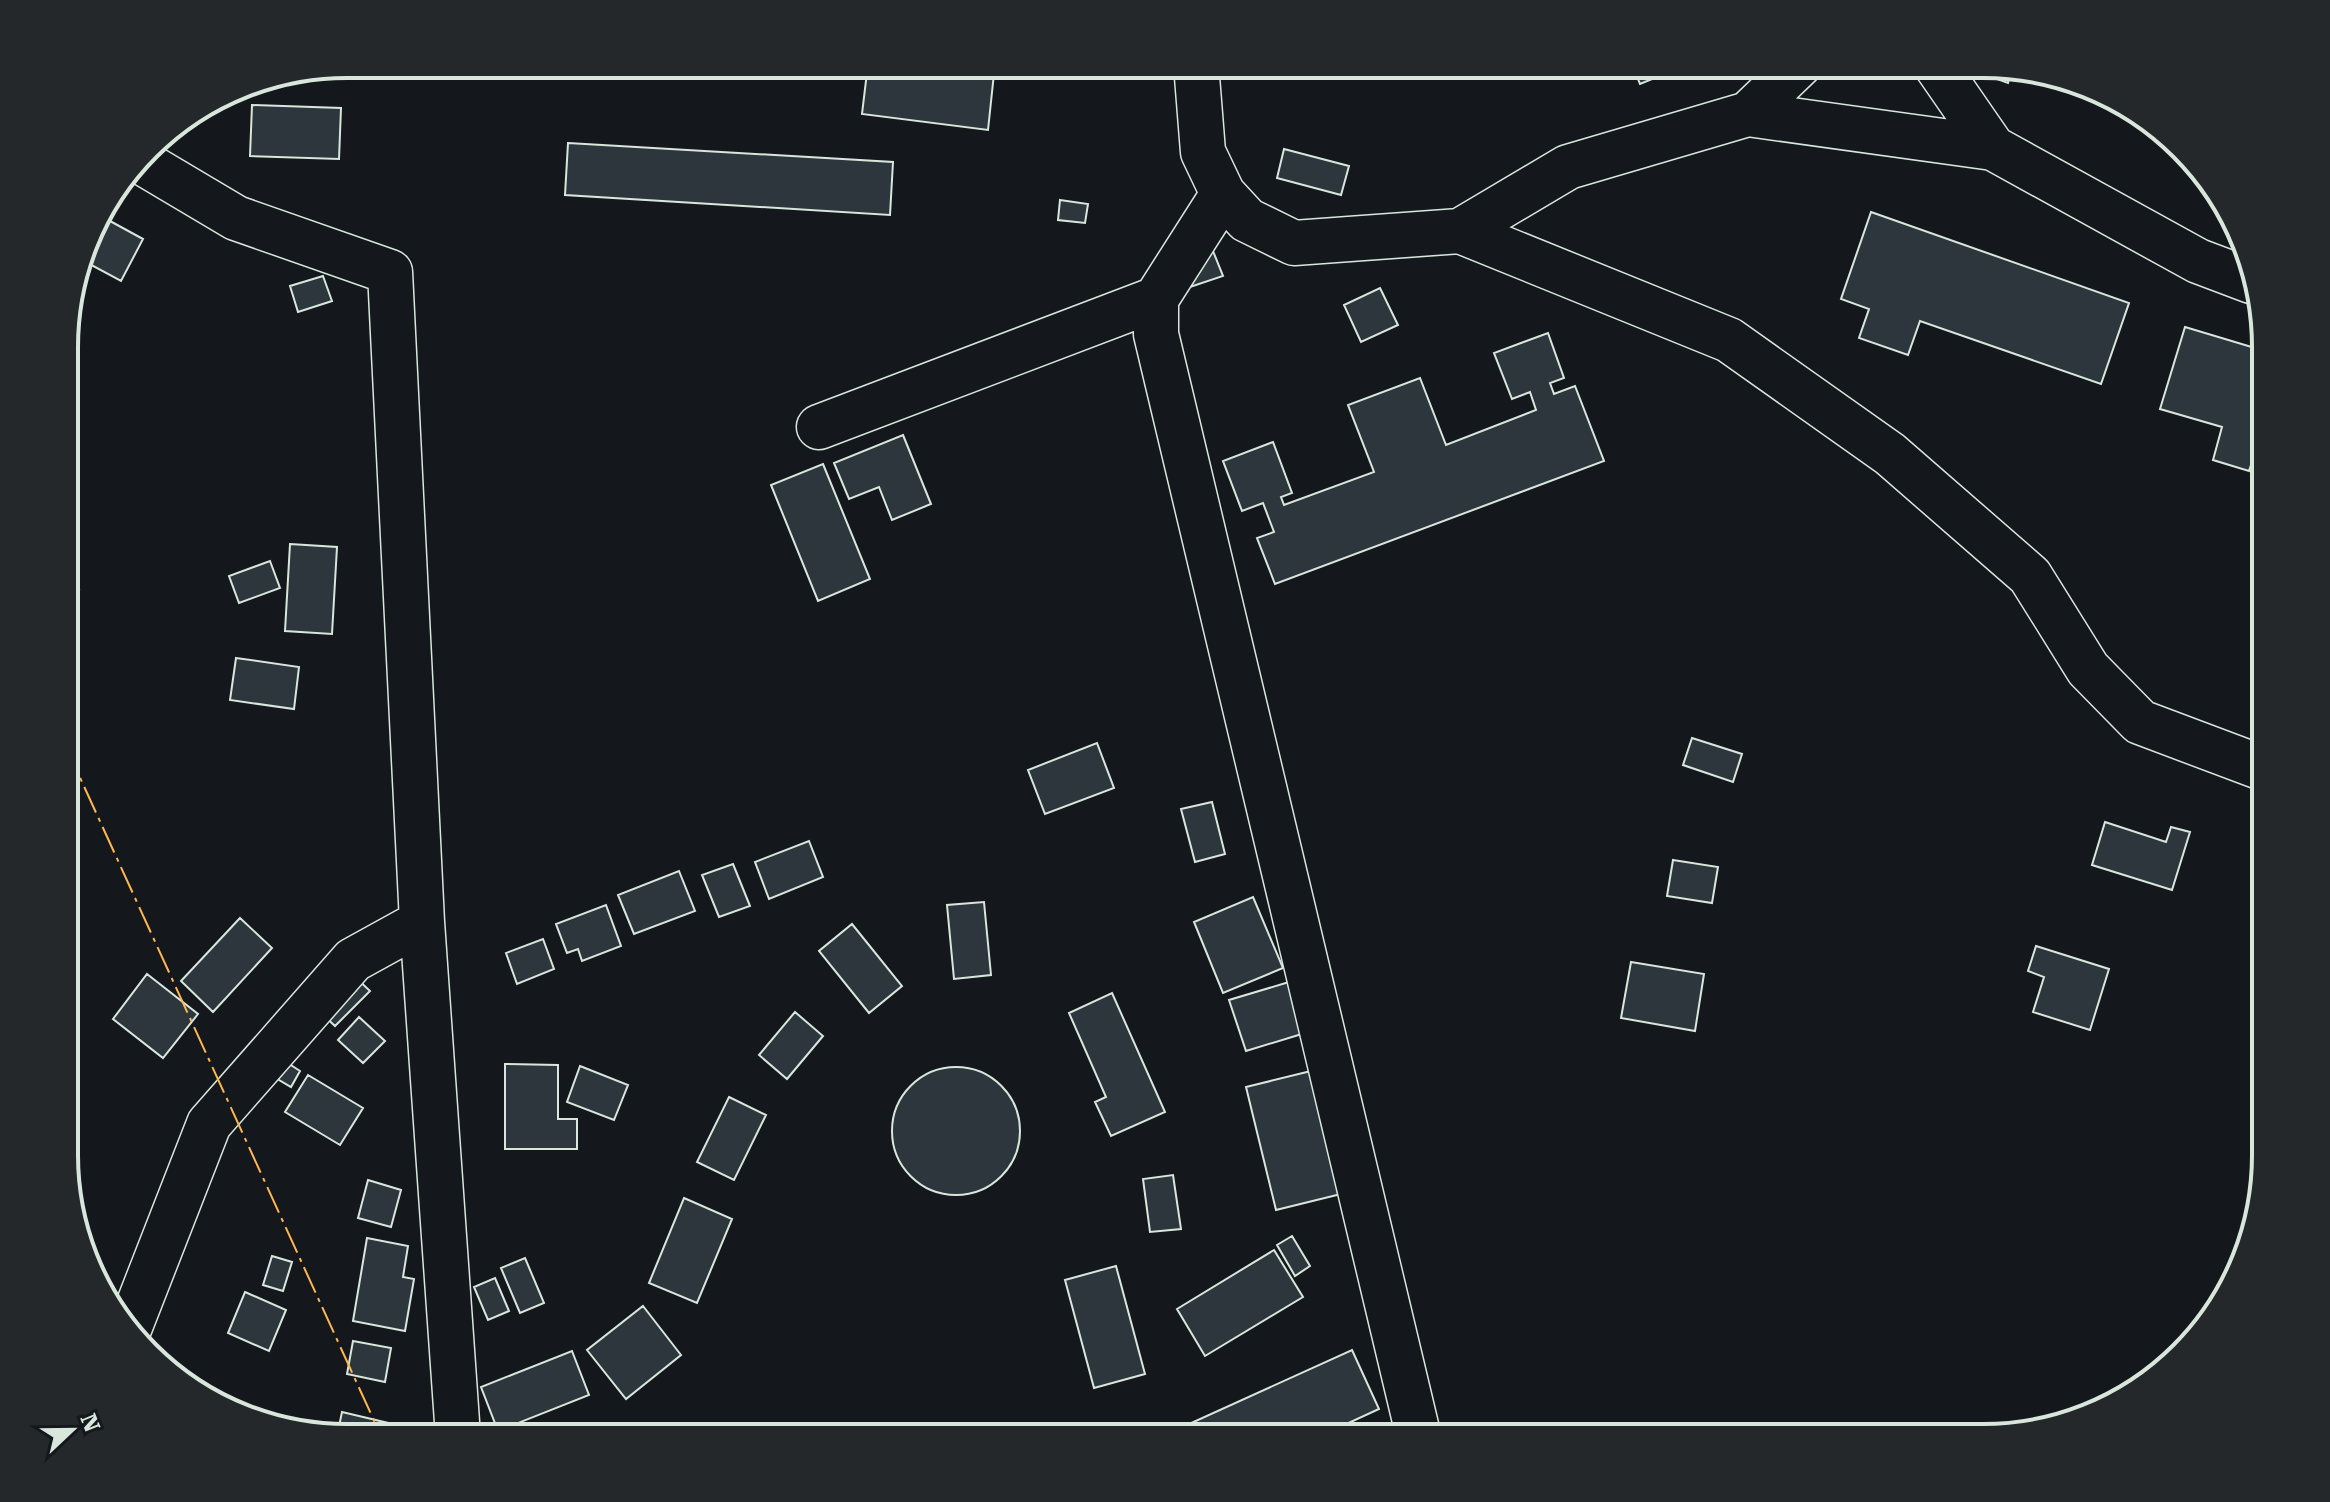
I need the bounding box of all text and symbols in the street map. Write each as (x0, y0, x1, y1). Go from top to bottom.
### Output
north arrow (32, 1390, 112, 1470)
text: N (75, 1410, 105, 1435)

